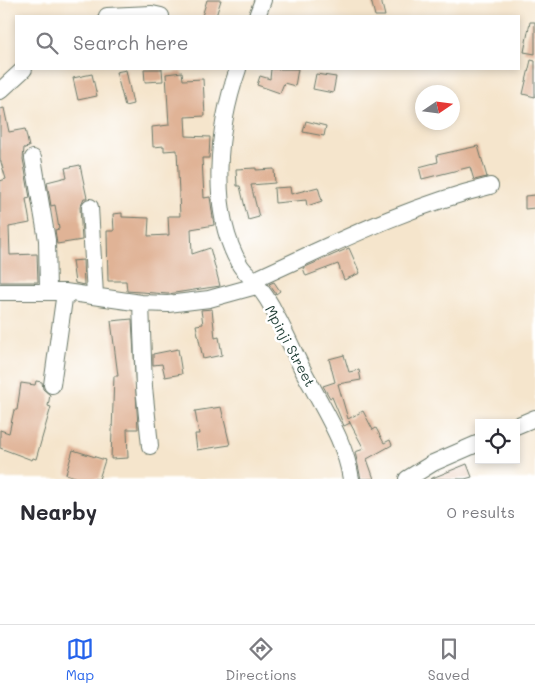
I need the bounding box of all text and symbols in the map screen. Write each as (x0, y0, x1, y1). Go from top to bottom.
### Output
search box (15, 15, 520, 70)
icon: search (33, 29, 61, 57)
text: Search here (73, 30, 189, 55)
north arrow (415, 85, 460, 130)
street label: Mpinji Street (261, 302, 320, 390)
map controls (475, 419, 520, 464)
button: locate (475, 419, 520, 464)
text: Nearby (20, 498, 97, 525)
text: 0 results (447, 501, 515, 522)
tab: Map (66, 635, 94, 684)
tab: Directions (225, 635, 297, 684)
tab: Saved (428, 635, 469, 684)

